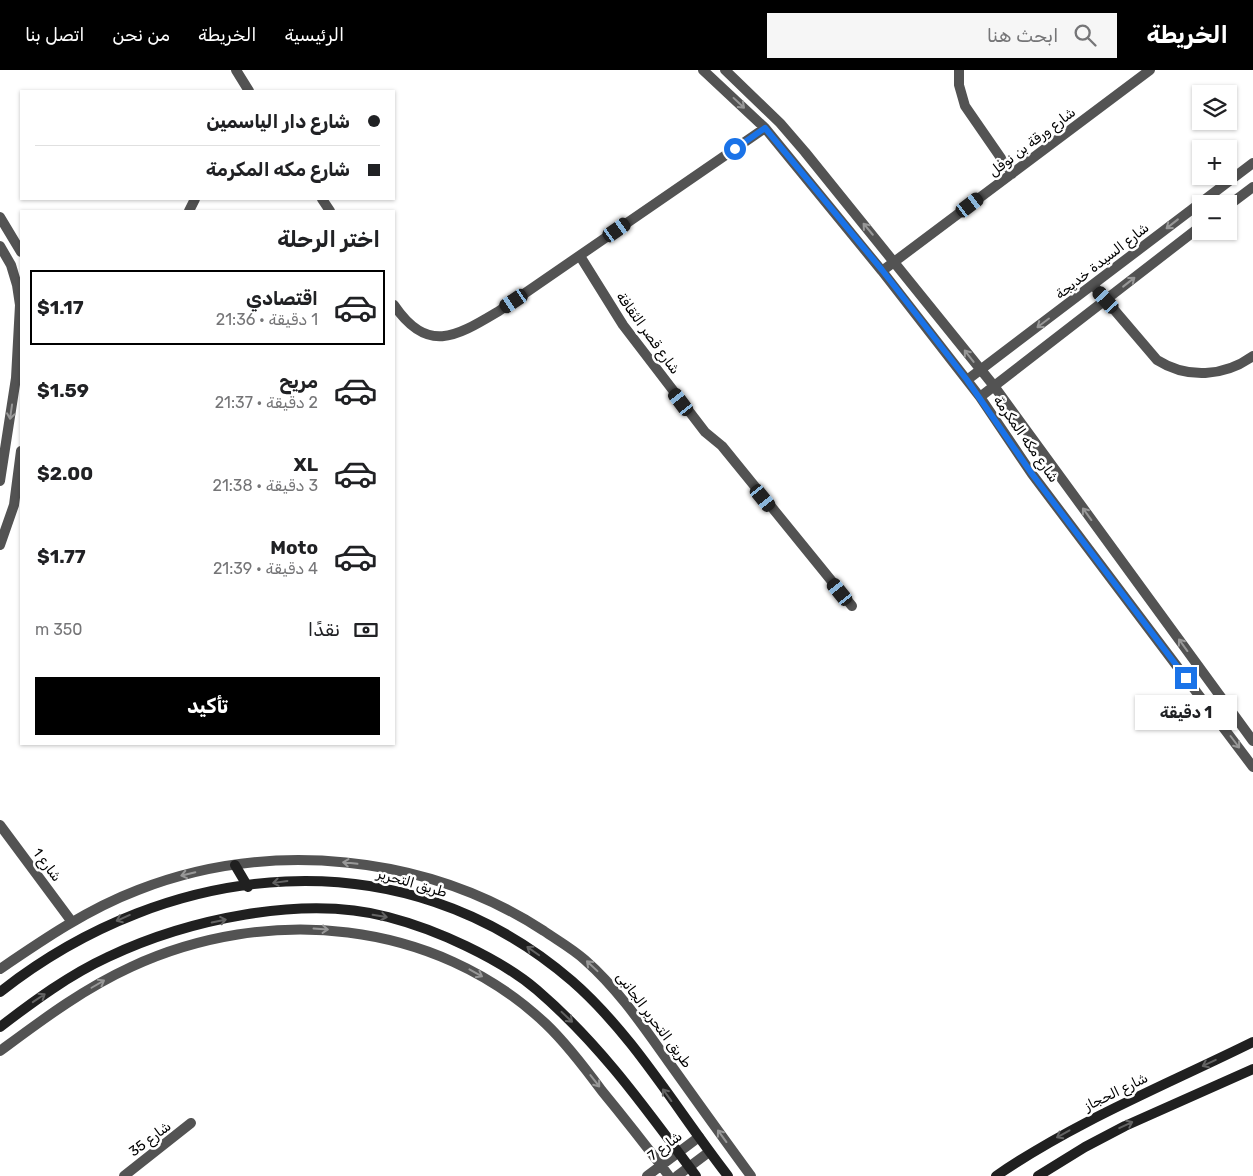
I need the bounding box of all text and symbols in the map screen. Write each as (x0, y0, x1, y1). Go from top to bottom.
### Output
search box (767, 13, 1117, 58)
icon: search (1071, 21, 1099, 49)
text: الخريطة (1147, 21, 1228, 49)
text: اتصل بنا (25, 24, 84, 46)
text: من نحن (112, 24, 170, 46)
text: الخريطة (198, 24, 256, 46)
text: الرئيسية (284, 24, 344, 46)
text: ابحث هنا (987, 24, 1059, 47)
map controls (1192, 85, 1237, 240)
button: layers (1192, 85, 1237, 130)
one-way arrow (732, 97, 745, 109)
street label: شارع ورقة بن نوفل (985, 104, 1080, 182)
text: شارع دار الياسمين (206, 110, 350, 133)
route start (724, 138, 746, 160)
button: + (1192, 140, 1237, 185)
text: شارع مكه المكرمة (206, 158, 350, 181)
car (953, 190, 986, 220)
button: − (1192, 195, 1237, 240)
car (600, 215, 633, 245)
street label: شارع السيدة خديجة (1052, 219, 1154, 305)
one-way arrow (1165, 219, 1179, 229)
one-way arrow (862, 223, 873, 236)
text: اختر الرحلة (277, 226, 380, 253)
one-way arrow (1122, 276, 1135, 287)
car (1090, 284, 1121, 316)
icon: car (333, 285, 378, 330)
car (497, 286, 530, 316)
text: اقتصادي (246, 287, 318, 310)
street label: شارع قصر الثقافة (611, 289, 684, 379)
text: $1.17 (37, 296, 84, 319)
text: 1 دقيقة · 21:36 (216, 310, 318, 329)
one-way arrow (1036, 318, 1050, 328)
one-way arrow (964, 350, 975, 363)
icon: car (333, 368, 378, 413)
text: مريح (279, 370, 318, 393)
text: $1.59 (37, 379, 89, 402)
car (665, 386, 696, 418)
street label: شارع مكه المكرمة (988, 392, 1062, 487)
text: 2 دقيقة · 21:37 (215, 393, 318, 412)
one-way arrow (6, 404, 16, 420)
icon: car (333, 451, 378, 496)
text: XL (294, 453, 318, 476)
text: $2.00 (37, 462, 93, 485)
text: 3 دقيقة · 21:38 (213, 476, 318, 495)
car (747, 482, 778, 514)
one-way arrow (1082, 507, 1092, 521)
icon: car (333, 534, 378, 579)
text: Moto (270, 536, 318, 559)
text: $1.77 (37, 545, 86, 568)
text: 4 دقيقة · 21:39 (213, 559, 318, 578)
car (824, 576, 855, 608)
icon: cash (352, 616, 380, 644)
text: نقدًا (308, 618, 340, 641)
text: 350 m (35, 620, 82, 639)
one-way arrow (1178, 638, 1188, 652)
route end (1175, 667, 1197, 689)
button: تأكيد (35, 677, 380, 735)
callout: 1 دقيقة (1135, 696, 1237, 730)
text: 1 دقيقة (1160, 703, 1212, 722)
one-way arrow (1229, 735, 1240, 749)
street label: شارع 1 (27, 845, 65, 886)
one-way arrow (342, 858, 358, 868)
street label: طريق التحرير (374, 865, 449, 901)
one-way arrow (181, 870, 197, 880)
one-way arrow (273, 877, 289, 887)
one-way arrow (372, 911, 388, 921)
one-way arrow (116, 914, 131, 924)
one-way arrow (211, 916, 227, 925)
one-way arrow (312, 925, 328, 934)
one-way arrow (526, 946, 540, 956)
one-way arrow (586, 960, 598, 972)
one-way arrow (468, 968, 482, 978)
street label: طريق التحرير الجانبى (612, 969, 696, 1071)
one-way arrow (90, 978, 104, 988)
one-way arrow (32, 993, 46, 1003)
one-way arrow (560, 1011, 573, 1023)
one-way arrow (1202, 1059, 1217, 1069)
street label: شارع الحجاز (1080, 1069, 1152, 1117)
one-way arrow (589, 1074, 600, 1087)
one-way arrow (662, 1088, 672, 1102)
street label: شارع 35 (126, 1118, 176, 1162)
one-way arrow (1118, 1120, 1133, 1130)
street label: شارع 7 (644, 1128, 687, 1166)
one-way arrow (1055, 1129, 1070, 1139)
one-way arrow (717, 1130, 728, 1144)

